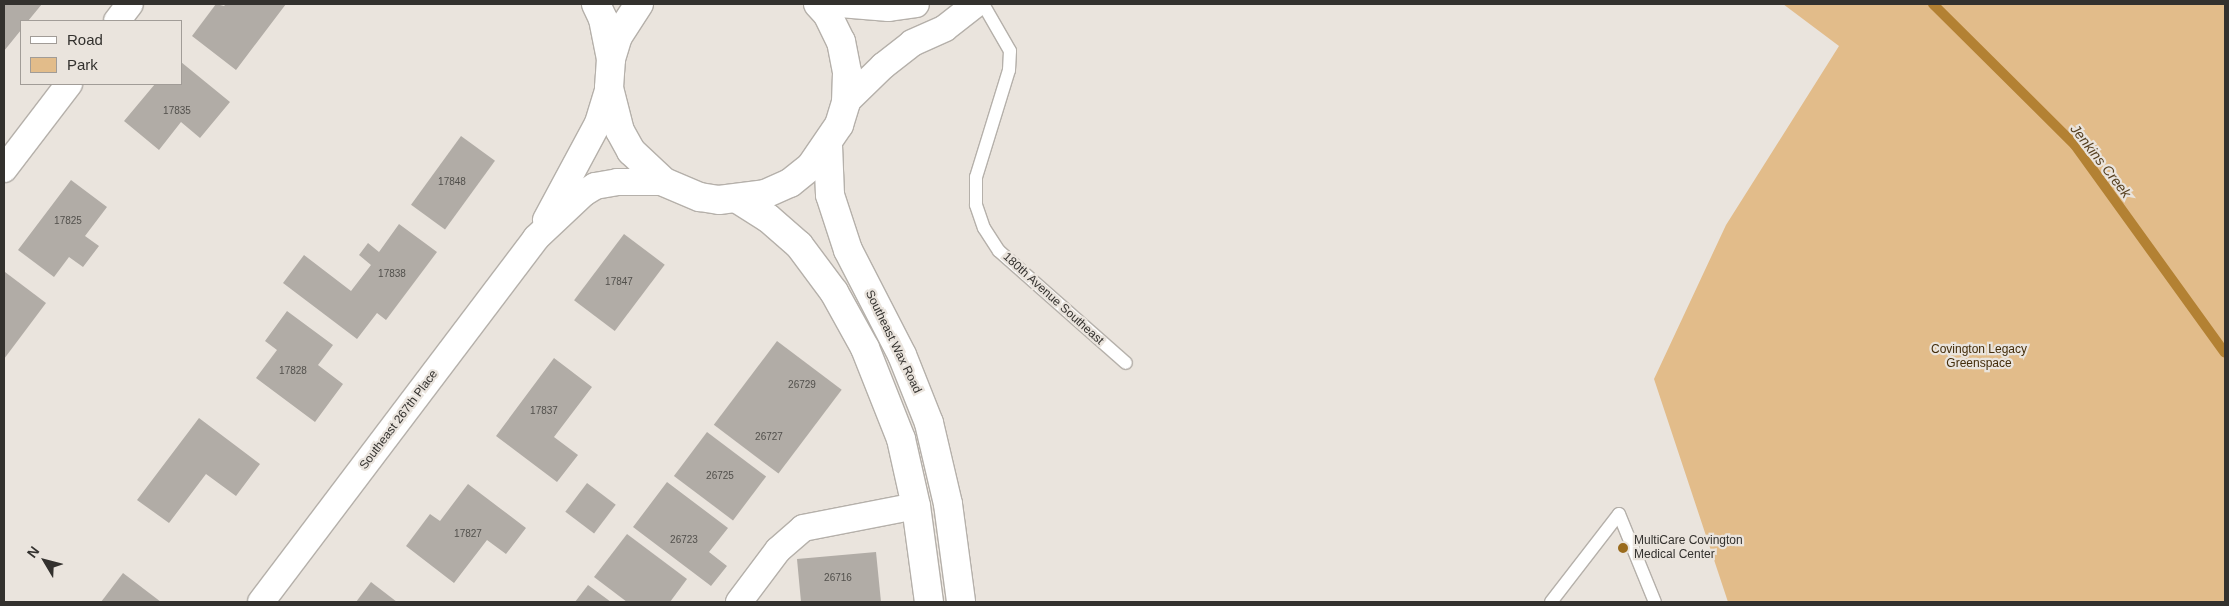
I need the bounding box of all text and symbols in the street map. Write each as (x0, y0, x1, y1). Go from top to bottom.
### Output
legend (20, 20, 182, 85)
text: Road (67, 31, 103, 48)
text: Park (67, 56, 98, 73)
house number: 17835 (163, 105, 191, 117)
water label: Jenkins Creek (2067, 121, 2135, 201)
house number: 17848 (438, 176, 466, 188)
house number: 17825 (54, 215, 82, 227)
street label: 180th Avenue Southeast (999, 250, 1107, 348)
house number: 17838 (378, 268, 406, 280)
house number: 17847 (605, 276, 633, 288)
street label: Southeast Wax Road (862, 288, 924, 396)
park label: Covington Legacy Greenspace (1931, 343, 2027, 371)
house number: 17828 (279, 365, 307, 377)
street label: Southeast 267th Place (357, 367, 441, 473)
house number: 26729 (788, 379, 816, 391)
house number: 17837 (530, 405, 558, 417)
house number: 26727 (755, 431, 783, 443)
house number: 26725 (706, 470, 734, 482)
house number: 17827 (454, 528, 482, 540)
house number: 26723 (670, 534, 698, 546)
place label: MultiCare Covington Medical Center (1634, 534, 1743, 562)
north arrow (20, 536, 70, 586)
marker: MultiCare Covington Medical Center (1616, 541, 1630, 555)
text: N (24, 543, 42, 561)
house number: 26716 (824, 572, 852, 584)

